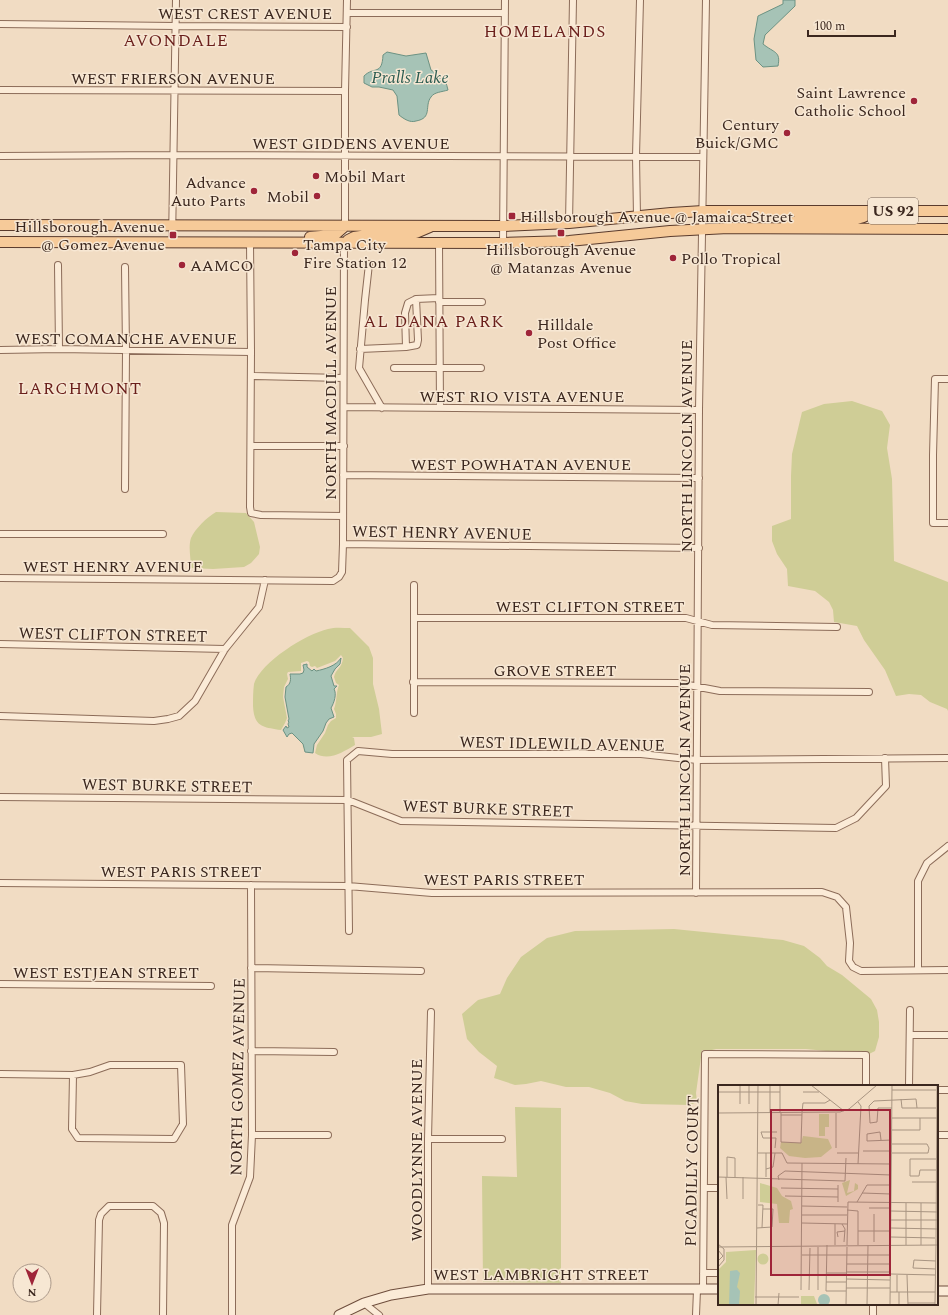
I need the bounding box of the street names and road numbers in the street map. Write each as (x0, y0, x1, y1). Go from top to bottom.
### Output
street label: WEST CREST AVENUE (158, 2, 332, 26)
street label: WEST FRIERSON AVENUE (71, 67, 275, 91)
street label: WEST GIDDENS AVENUE (252, 132, 450, 156)
road number: US 92 (868, 198, 918, 224)
street label: NORTH MACDILL AVENUE (319, 286, 343, 500)
street label: WEST COMANCHE AVENUE (15, 327, 237, 351)
street label: NORTH LINCOLN AVENUE (675, 340, 699, 552)
street label: WEST RIO VISTA AVENUE (420, 385, 624, 409)
street label: WEST POWHATAN AVENUE (411, 453, 631, 477)
street label: WEST HENRY AVENUE (352, 519, 532, 547)
street label: WEST HENRY AVENUE (23, 555, 203, 579)
street label: WEST CLIFTON STREET (495, 595, 685, 619)
street label: WEST CLIFTON STREET (18, 621, 208, 649)
street label: GROVE STREET (493, 659, 617, 683)
street label: NORTH LINCOLN AVENUE (673, 664, 697, 876)
street label: WEST IDLEWILD AVENUE (459, 730, 665, 758)
street label: WEST BURKE STREET (81, 773, 253, 799)
street label: WEST BURKE STREET (402, 794, 574, 824)
street label: WEST PARIS STREET (100, 860, 262, 884)
street label: WEST PARIS STREET (423, 868, 585, 892)
street label: WEST ESTJEAN STREET (13, 961, 199, 985)
street label: NORTH GOMEZ AVENUE (224, 978, 252, 1176)
street label: WOODLYNNE AVENUE (405, 1059, 429, 1241)
street label: PICADILLY COURT (679, 1095, 705, 1247)
street label: WEST LAMBRIGHT STREET (433, 1263, 649, 1287)

